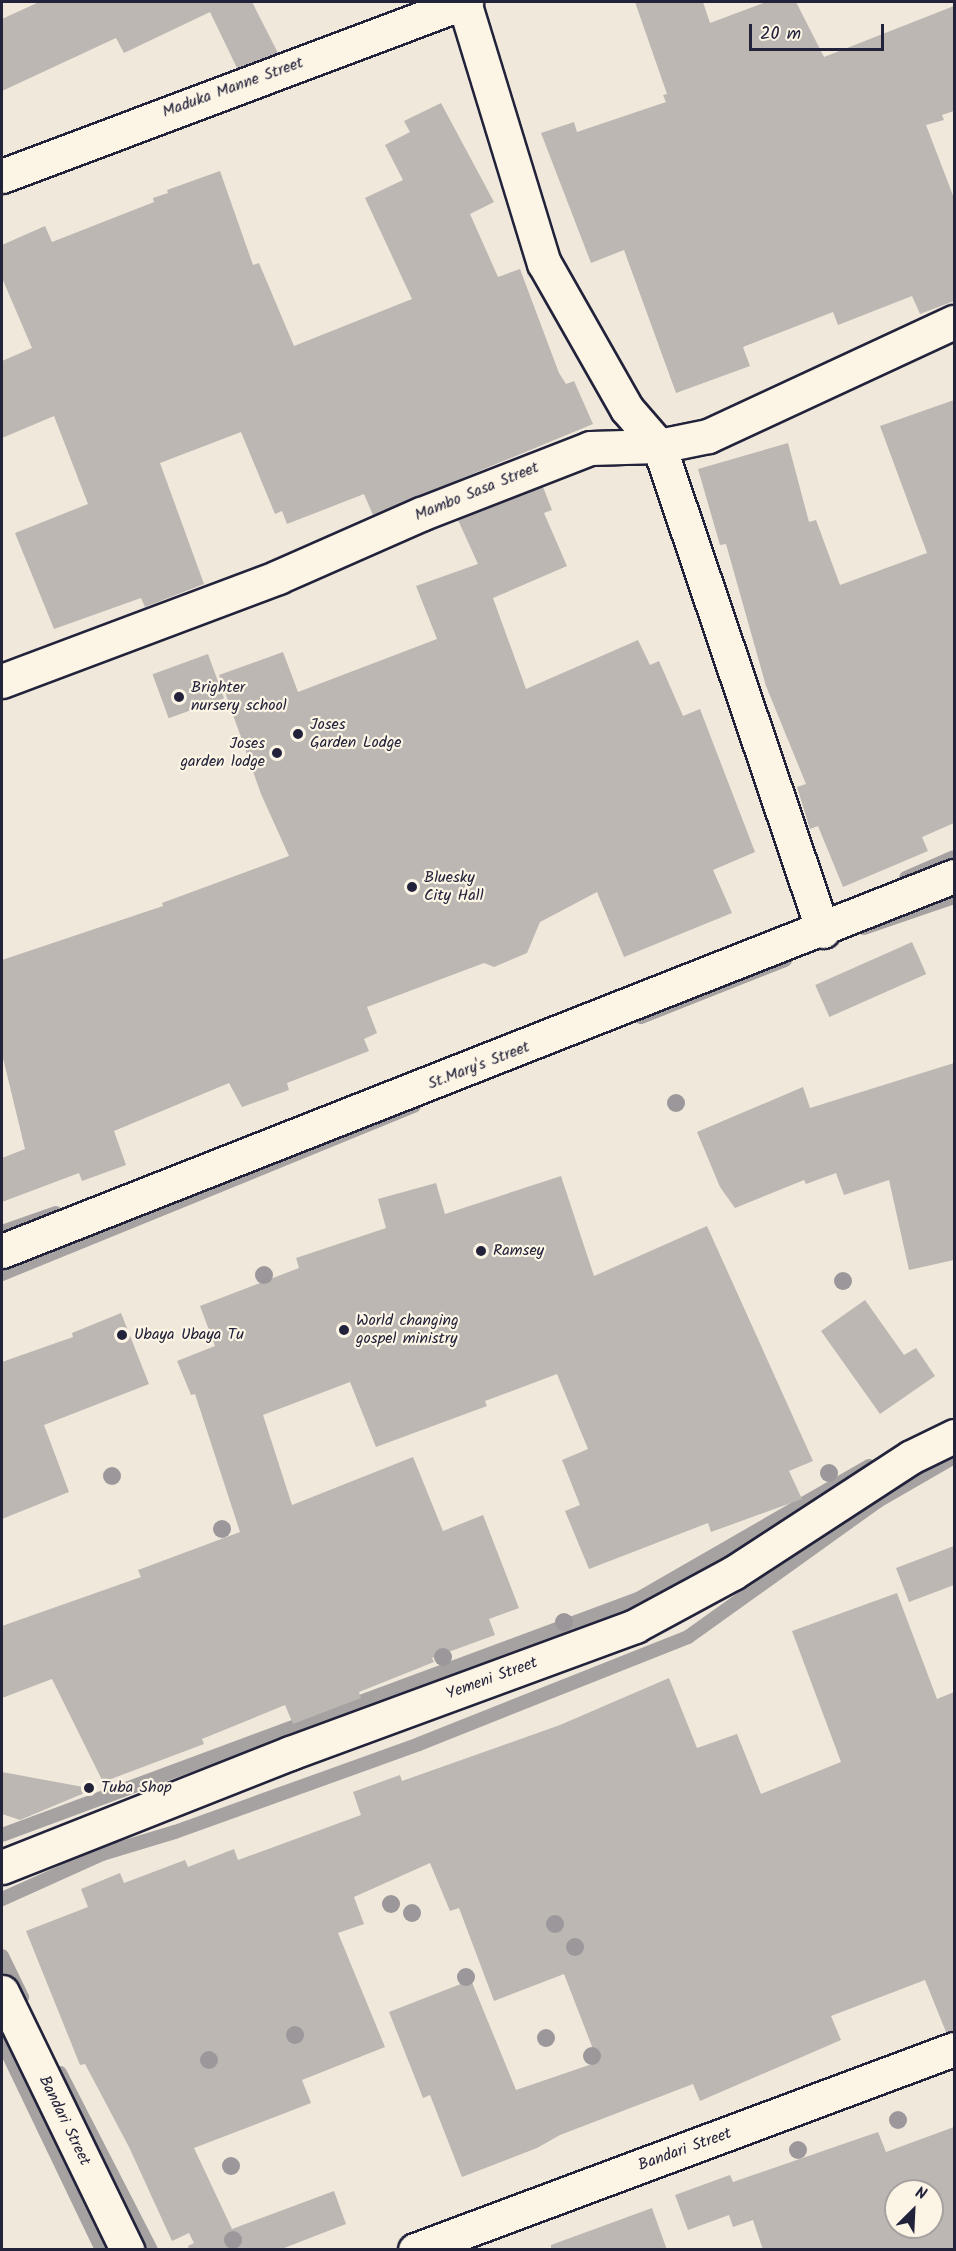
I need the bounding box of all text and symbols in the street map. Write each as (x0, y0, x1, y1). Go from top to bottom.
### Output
scale bar (752, 12, 887, 50)
text: 20 m (760, 20, 801, 49)
street label: Maduka Manne Street (160, 54, 306, 122)
street label: Mambo Sasa Street (412, 458, 542, 526)
place label: Brighter nursery school (191, 678, 287, 716)
marker: Brighter nursery school (172, 690, 186, 704)
place label: Joses Garden Lodge (310, 715, 401, 753)
marker: Joses Garden Lodge (291, 727, 305, 741)
place label: Joses garden lodge (181, 734, 265, 772)
marker: Joses garden lodge (270, 746, 284, 760)
place label: Bluesky City Hall (424, 868, 484, 906)
marker: Bluesky City Hall (405, 880, 419, 894)
street label: St.Mary's Street (425, 1038, 533, 1094)
place label: Ramsey (493, 1241, 544, 1261)
marker: Ramsey (474, 1244, 488, 1258)
place label: World changing gospel ministry (356, 1311, 459, 1349)
marker: World changing gospel ministry (337, 1323, 351, 1337)
place label: Ubaya Ubaya Tu (134, 1325, 244, 1345)
marker: Ubaya Ubaya Tu (115, 1328, 129, 1342)
street label: Yemeni Street (444, 1654, 540, 1704)
place label: Tuba Shop (101, 1778, 172, 1798)
marker: Tuba Shop (82, 1781, 96, 1795)
street label: Bandari Street (34, 2073, 94, 2169)
street label: Bandari Street (636, 2124, 734, 2176)
north arrow (884, 2179, 944, 2239)
text: N (911, 2180, 930, 2207)

